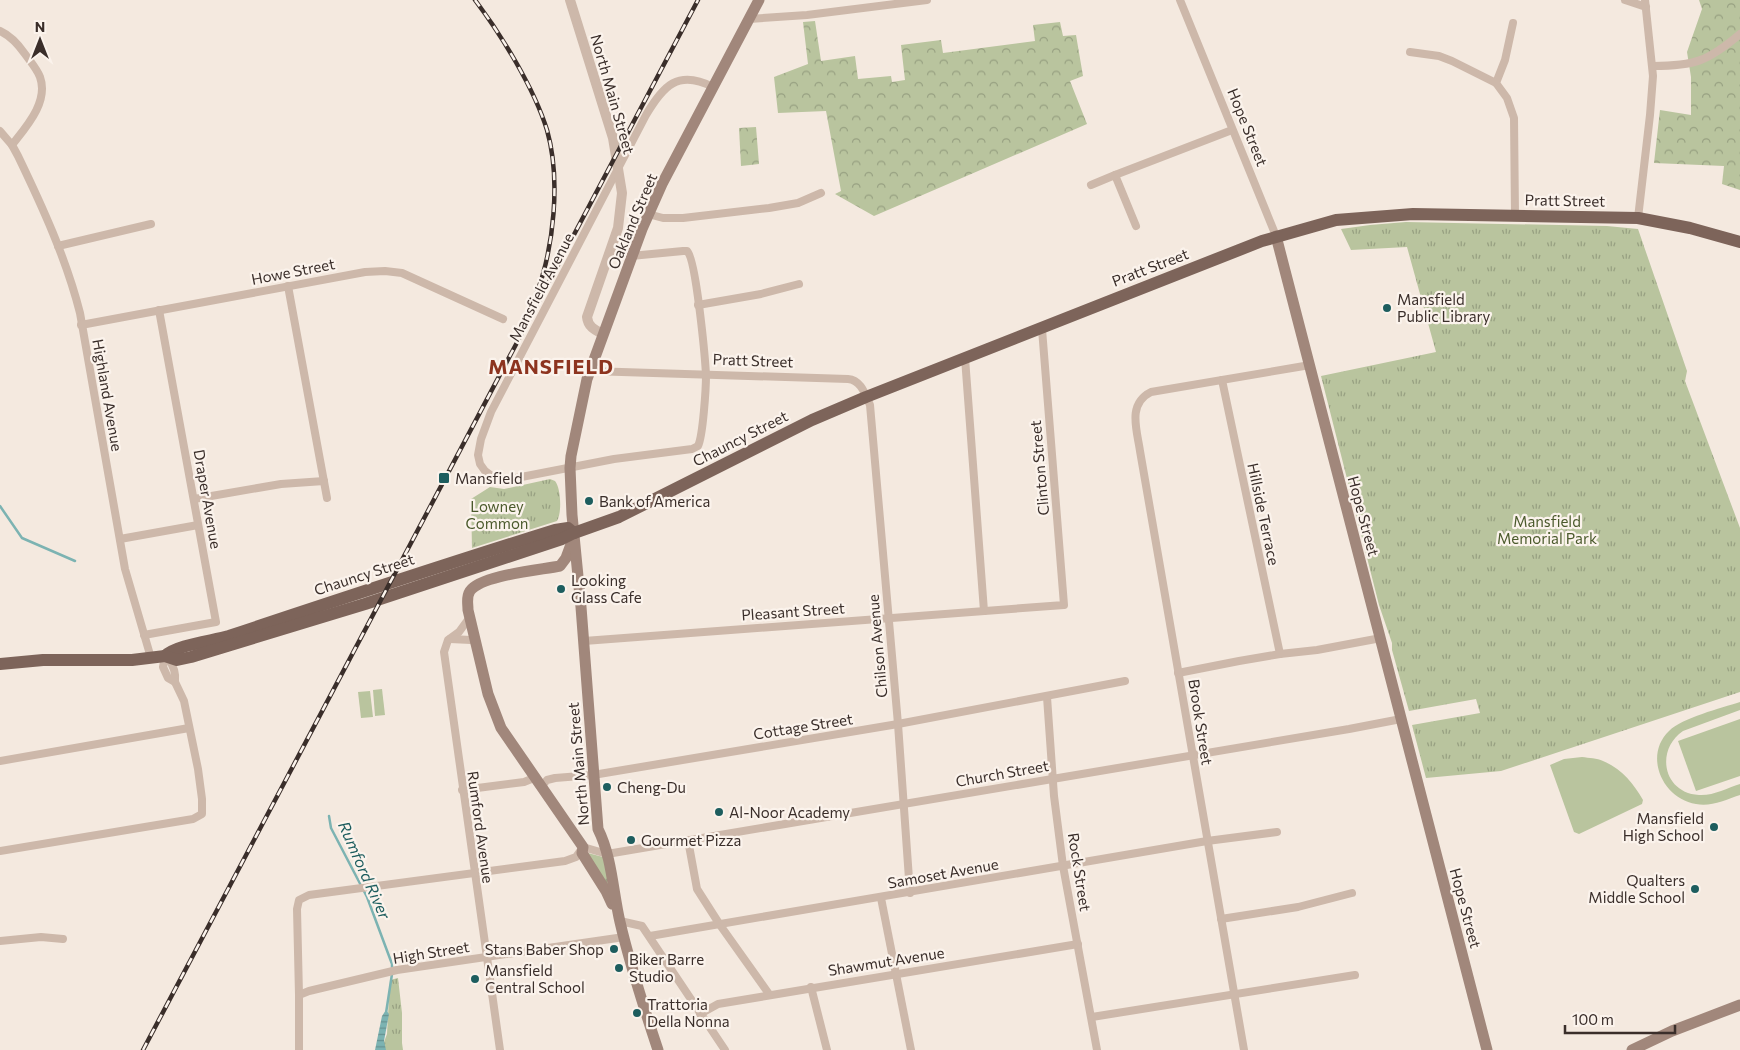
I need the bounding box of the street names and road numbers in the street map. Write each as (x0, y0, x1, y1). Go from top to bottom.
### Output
street label: North Main Street (587, 32, 639, 156)
street label: Hope Street (1224, 85, 1272, 169)
street label: Oakland Street (604, 170, 660, 272)
street label: Pratt Street (1525, 190, 1605, 210)
street label: Mansfield Avenue (505, 230, 577, 344)
street label: Pratt Street (1109, 244, 1191, 290)
street label: Howe Street (250, 254, 336, 288)
street label: Highland Avenue (89, 337, 127, 453)
street label: Pratt Street (712, 350, 794, 370)
street label: Chauncy Street (690, 406, 790, 470)
street label: Clinton Street (1026, 420, 1052, 516)
street label: Draper Avenue (190, 448, 226, 550)
street label: Hillside Terrace (1244, 461, 1284, 567)
street label: Hope Street (1345, 474, 1383, 558)
street label: Chauncy Street (312, 549, 416, 599)
street label: Chilson Avenue (864, 593, 890, 698)
street label: Pleasant Street (741, 598, 845, 624)
street label: Brook Street (1185, 678, 1217, 766)
street label: North Main Street (564, 702, 592, 826)
street label: Cottage Street (752, 709, 854, 743)
street label: Church Street (954, 756, 1050, 790)
street label: Rumford Avenue (464, 770, 498, 884)
street label: Rock Street (1065, 831, 1095, 913)
street label: Samoset Avenue (886, 854, 1000, 892)
street label: Hope Street (1447, 866, 1485, 950)
street label: High Street (392, 937, 470, 967)
street label: Shawmut Avenue (827, 943, 946, 979)

